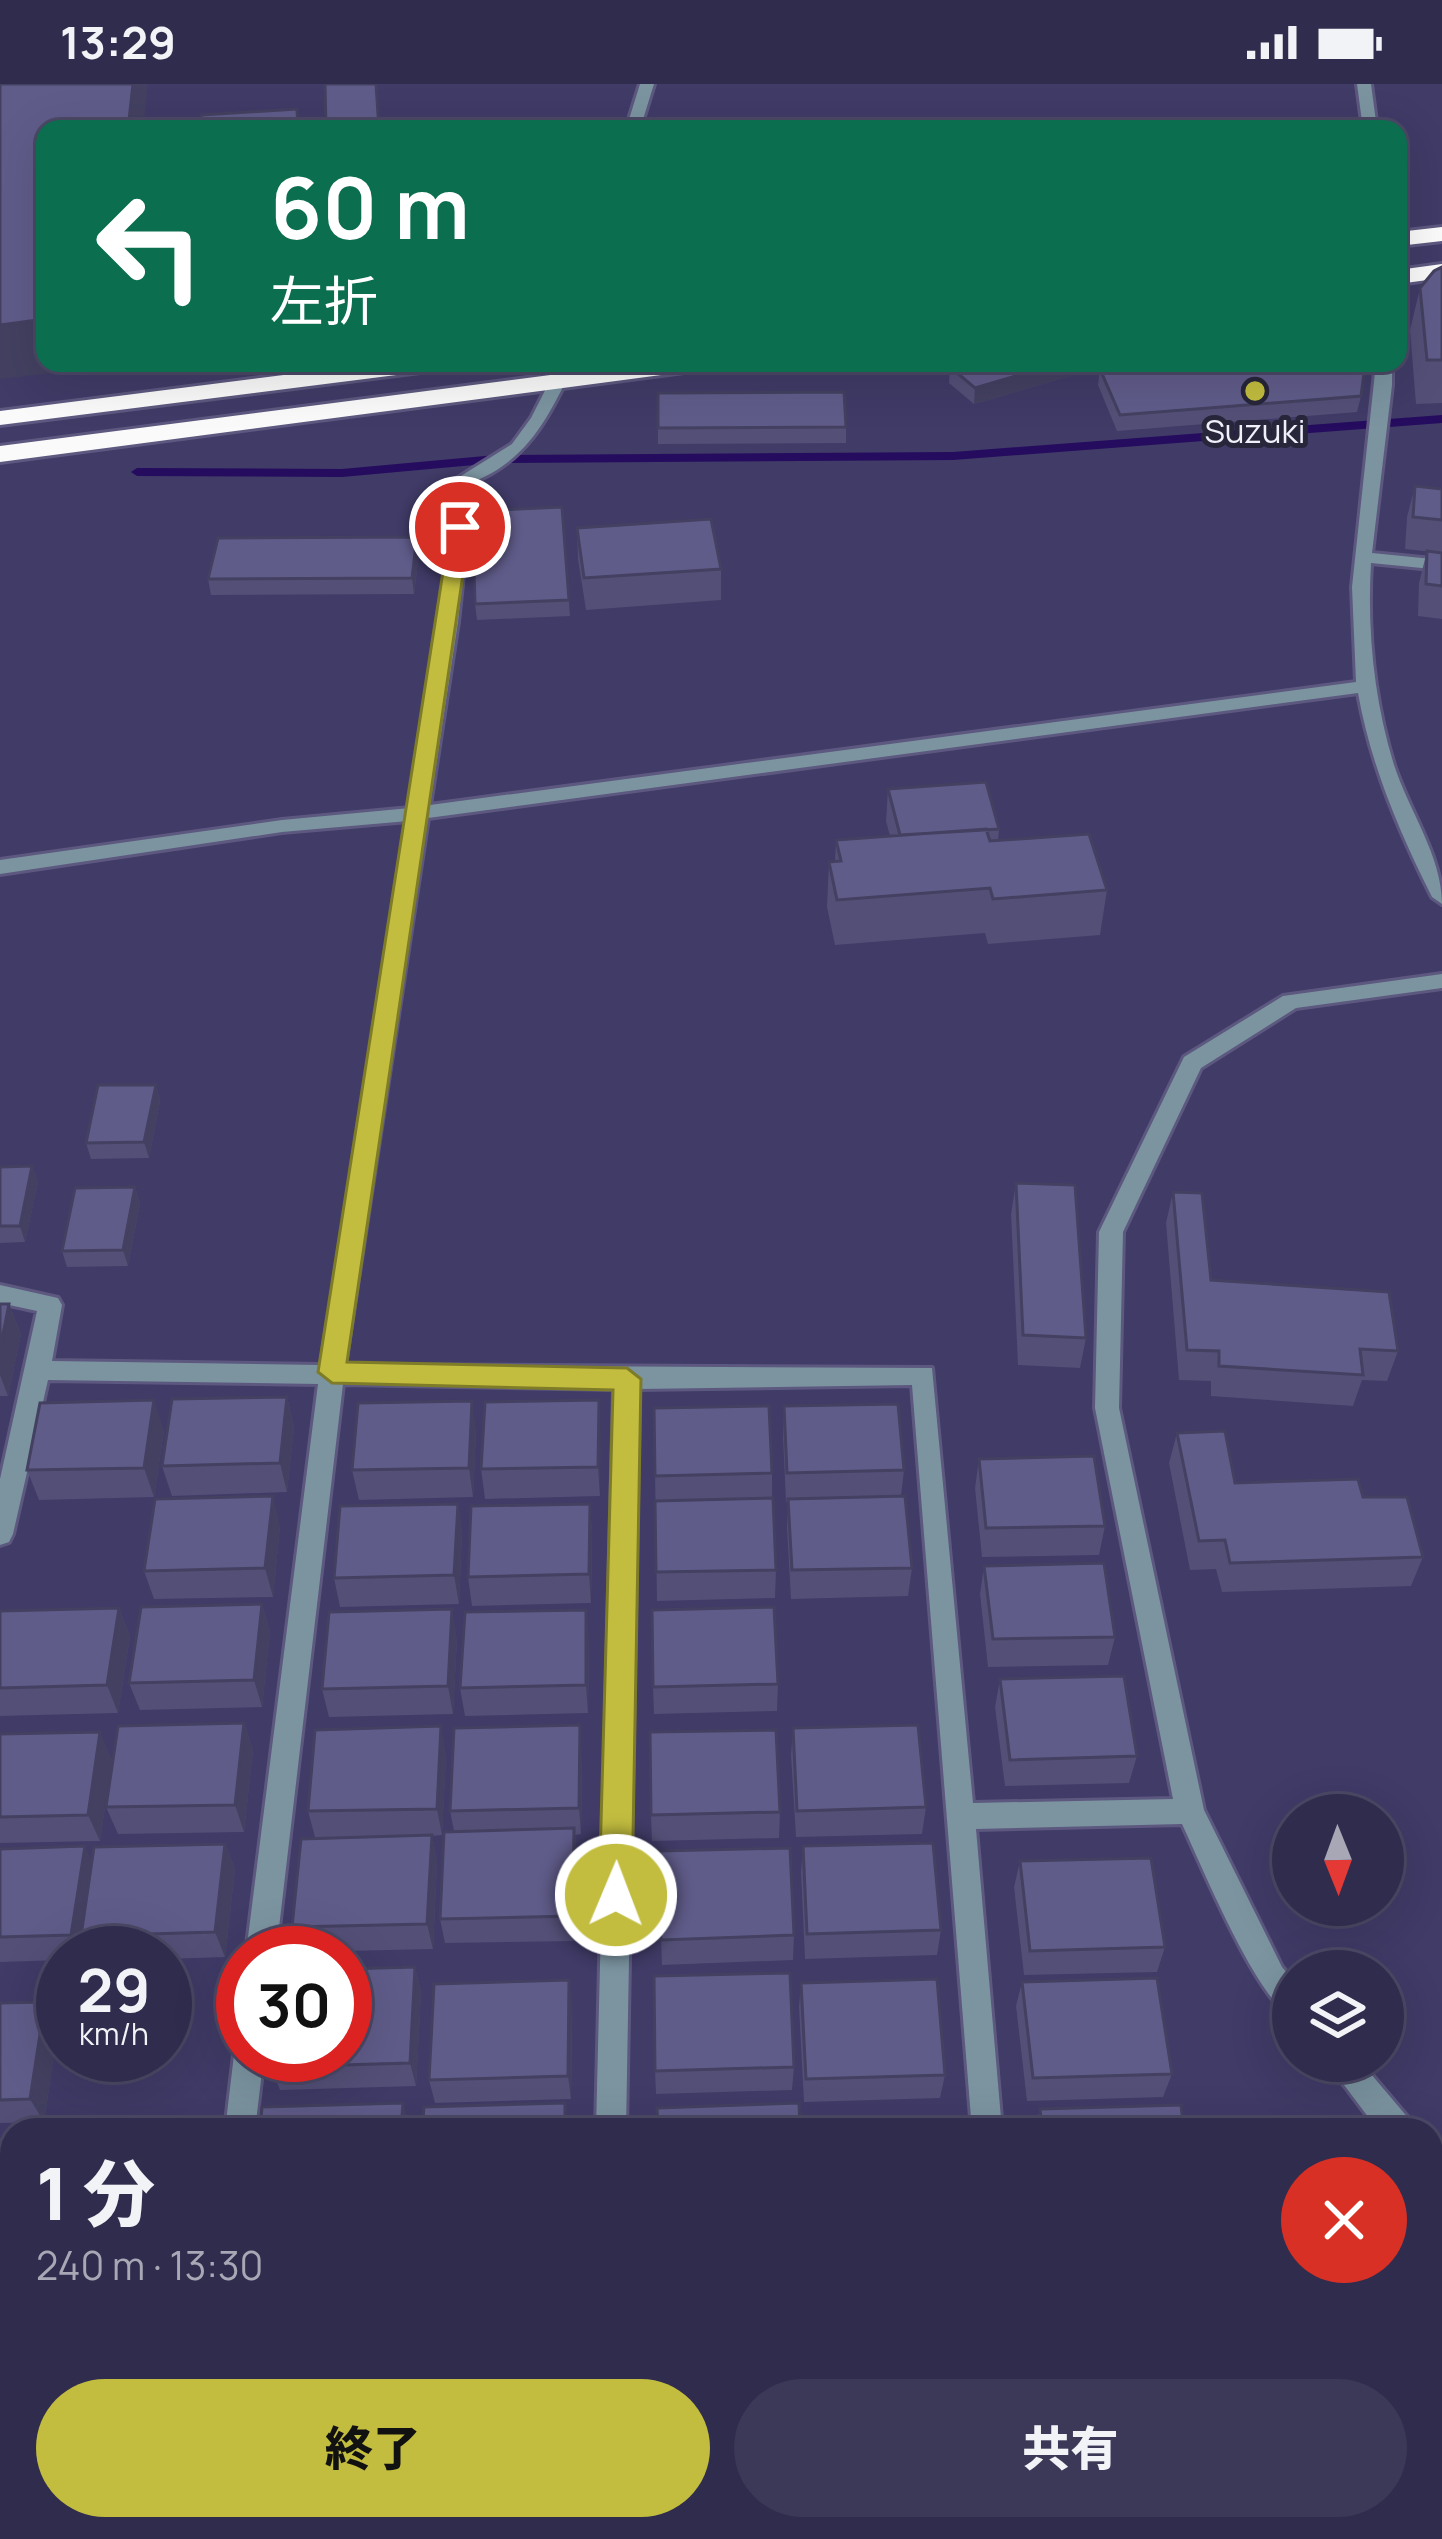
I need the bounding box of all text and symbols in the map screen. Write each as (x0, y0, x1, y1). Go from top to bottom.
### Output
text: 13:29 (60, 11, 176, 73)
text: 60 m (270, 149, 470, 264)
icon: left (72, 168, 228, 324)
text: 左折 (270, 263, 378, 337)
marker: Suzuki (1242, 378, 1268, 404)
place label: Suzuki (1204, 408, 1306, 453)
pin (409, 476, 511, 578)
icon: arrive (427, 494, 493, 560)
north arrow (1272, 1794, 1404, 1926)
map controls (1272, 1794, 1404, 2082)
position arrow (553, 1832, 679, 1958)
speed limit sign: 30 (216, 1926, 372, 2082)
text: 29 (77, 1948, 151, 2030)
button: layers (1272, 1950, 1404, 2082)
text: km/h (79, 2013, 149, 2054)
text: 1 分 (36, 2143, 155, 2242)
button: close (1281, 2157, 1407, 2283)
text: 240 m · 13:30 (36, 2238, 263, 2292)
button: 終了 (36, 2379, 710, 2517)
button: 共有 (734, 2379, 1407, 2517)

